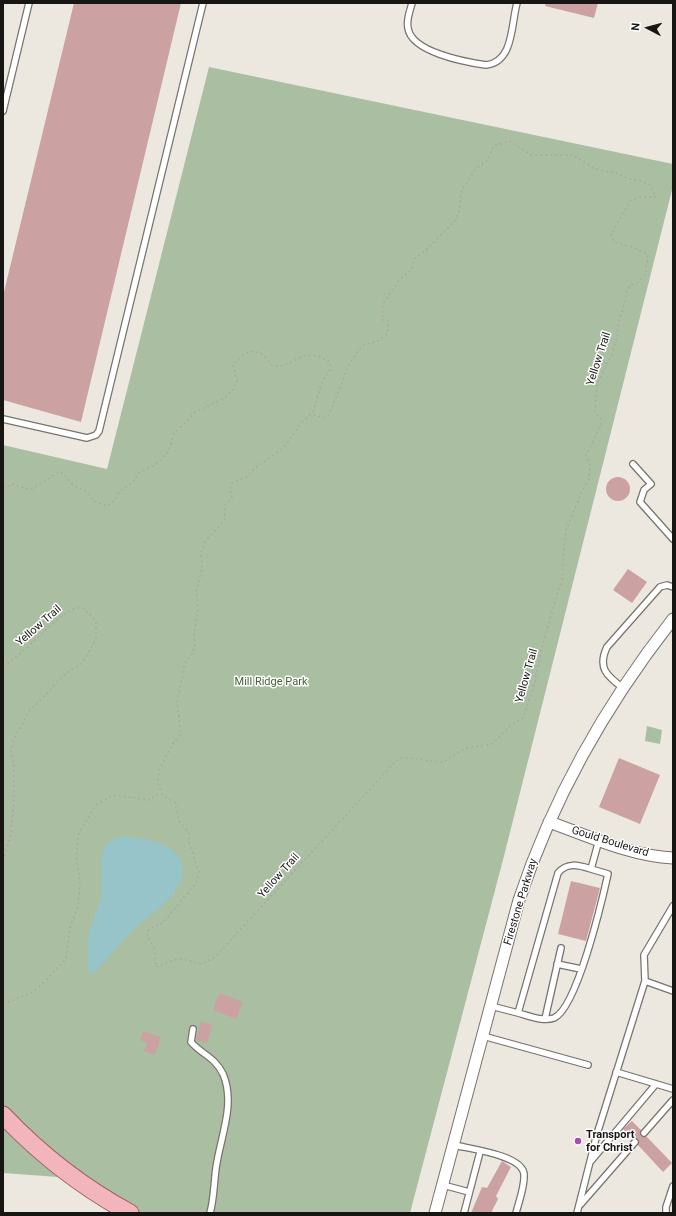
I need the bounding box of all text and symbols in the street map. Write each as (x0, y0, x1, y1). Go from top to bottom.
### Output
north arrow (628, 8, 668, 48)
text: N (629, 22, 642, 31)
street label: Yellow Trail (584, 330, 614, 388)
street label: Yellow Trail (14, 603, 64, 649)
street label: Yellow Trail (513, 647, 541, 705)
park label: Mill Ridge Park (235, 675, 307, 689)
street label: Gould Boulevard (570, 824, 650, 860)
street label: Yellow Trail (255, 851, 303, 901)
street label: Firestone Parkway (502, 857, 540, 947)
place label: Transport for Christ (586, 1128, 634, 1154)
marker: Transport for Christ (573, 1136, 583, 1146)

